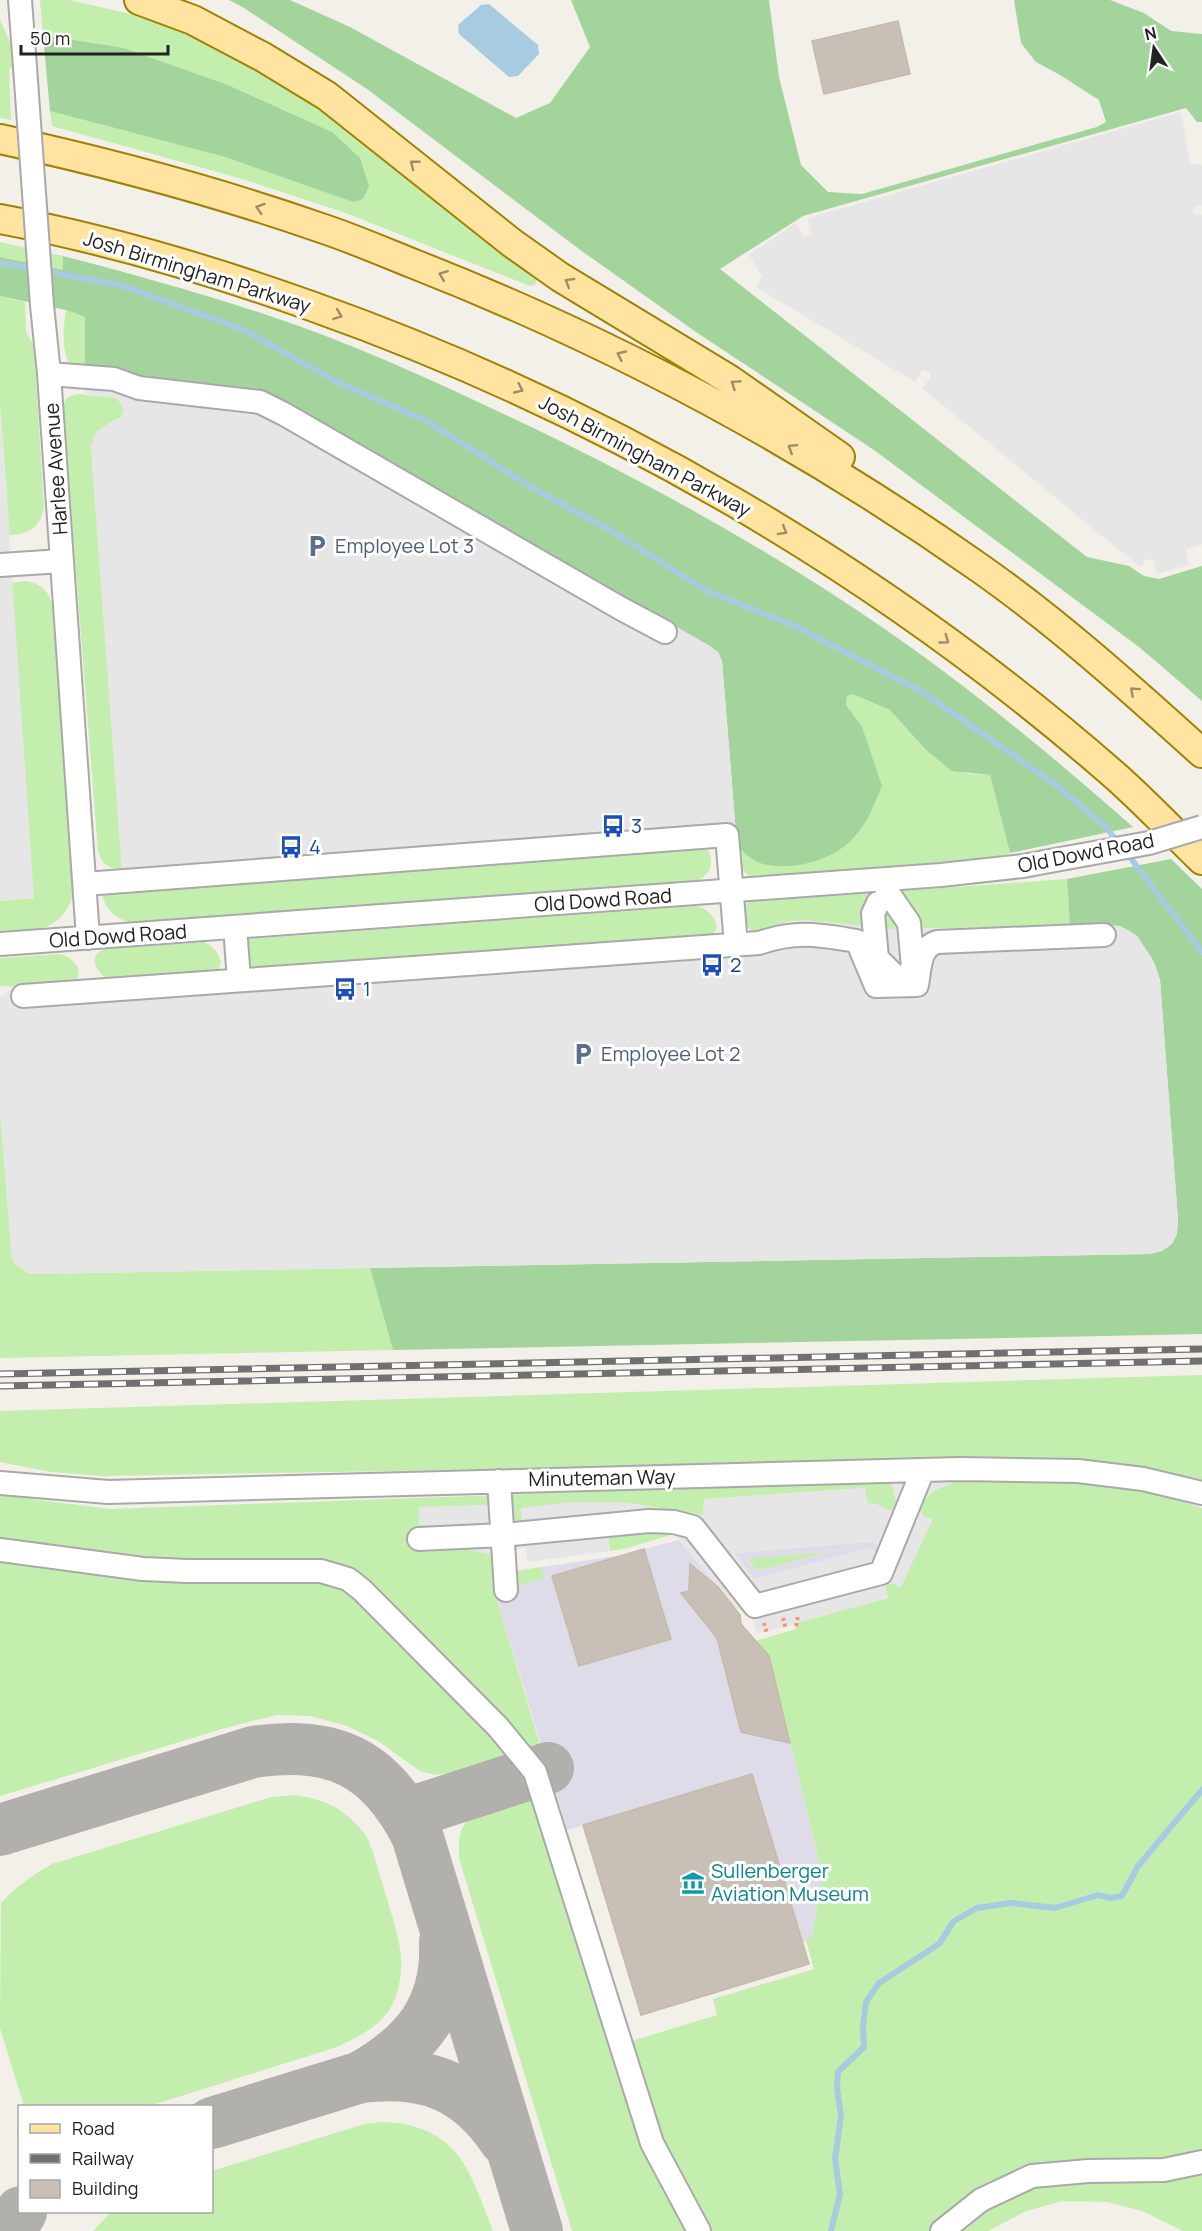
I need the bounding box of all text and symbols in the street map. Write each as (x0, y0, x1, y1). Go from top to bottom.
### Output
scale bar (21, 18, 168, 56)
north arrow (1124, 18, 1184, 78)
text: N (1143, 21, 1159, 45)
text: 50 m (30, 26, 70, 50)
one-way arrow (410, 160, 421, 171)
one-way arrow (255, 203, 266, 216)
street label: Josh Birmingham Parkway (80, 224, 315, 319)
one-way arrow (439, 270, 449, 283)
one-way arrow (565, 278, 575, 290)
one-way arrow (333, 308, 343, 321)
one-way arrow (617, 351, 628, 363)
one-way arrow (731, 380, 742, 391)
one-way arrow (512, 382, 523, 394)
street label: Josh Birmingham Parkway (534, 388, 756, 523)
street label: Harlee Avenue (37, 402, 74, 536)
one-way arrow (788, 445, 799, 456)
one-way arrow (777, 524, 787, 535)
place label: Employee Lot 3 (335, 532, 474, 559)
parking icon: Employee Lot 3 (304, 533, 330, 559)
one-way arrow (938, 633, 949, 644)
one-way arrow (1130, 688, 1141, 699)
place label: 3 (631, 812, 642, 839)
bus stop icon: 3 (600, 813, 626, 839)
street label: Old Dowd Road (1016, 826, 1156, 879)
place label: 4 (309, 833, 321, 860)
bus stop icon: 4 (278, 834, 304, 860)
street label: Old Dowd Road (533, 881, 673, 918)
street label: Old Dowd Road (48, 917, 188, 954)
place label: 2 (730, 951, 741, 978)
bus stop icon: 2 (699, 952, 725, 978)
place label: 1 (363, 975, 371, 1002)
bus stop icon: 1 (332, 976, 358, 1002)
place label: Employee Lot 2 (601, 1040, 740, 1067)
parking icon: Employee Lot 2 (570, 1041, 596, 1067)
street label: Minuteman Way (528, 1463, 676, 1492)
place label: Sullenberger Aviation Museum (711, 1857, 869, 1907)
museum icon: Sullenberger Aviation Museum (680, 1870, 706, 1896)
legend (18, 2105, 213, 2213)
text: Road (72, 2116, 115, 2140)
text: Railway (72, 2146, 134, 2170)
text: Building (72, 2176, 138, 2200)

